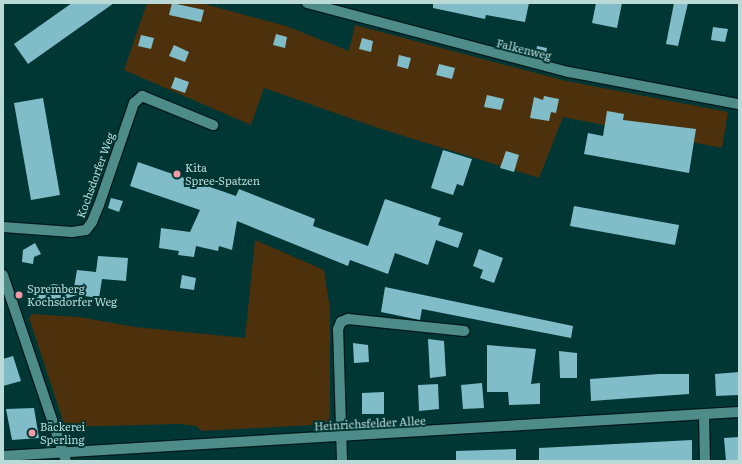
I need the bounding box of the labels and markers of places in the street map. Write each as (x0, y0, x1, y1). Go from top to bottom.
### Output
place label: Kita Spree-Spatzen (185, 161, 260, 187)
marker: Kita Spree-Spatzen (172, 169, 182, 179)
place label: Spremberg Kochsdorfer Weg (27, 282, 117, 308)
marker: Spremberg Kochsdorfer Weg (14, 290, 24, 300)
place label: Bäckerei Sperling (40, 420, 85, 446)
marker: Bäckerei Sperling (27, 428, 37, 438)

